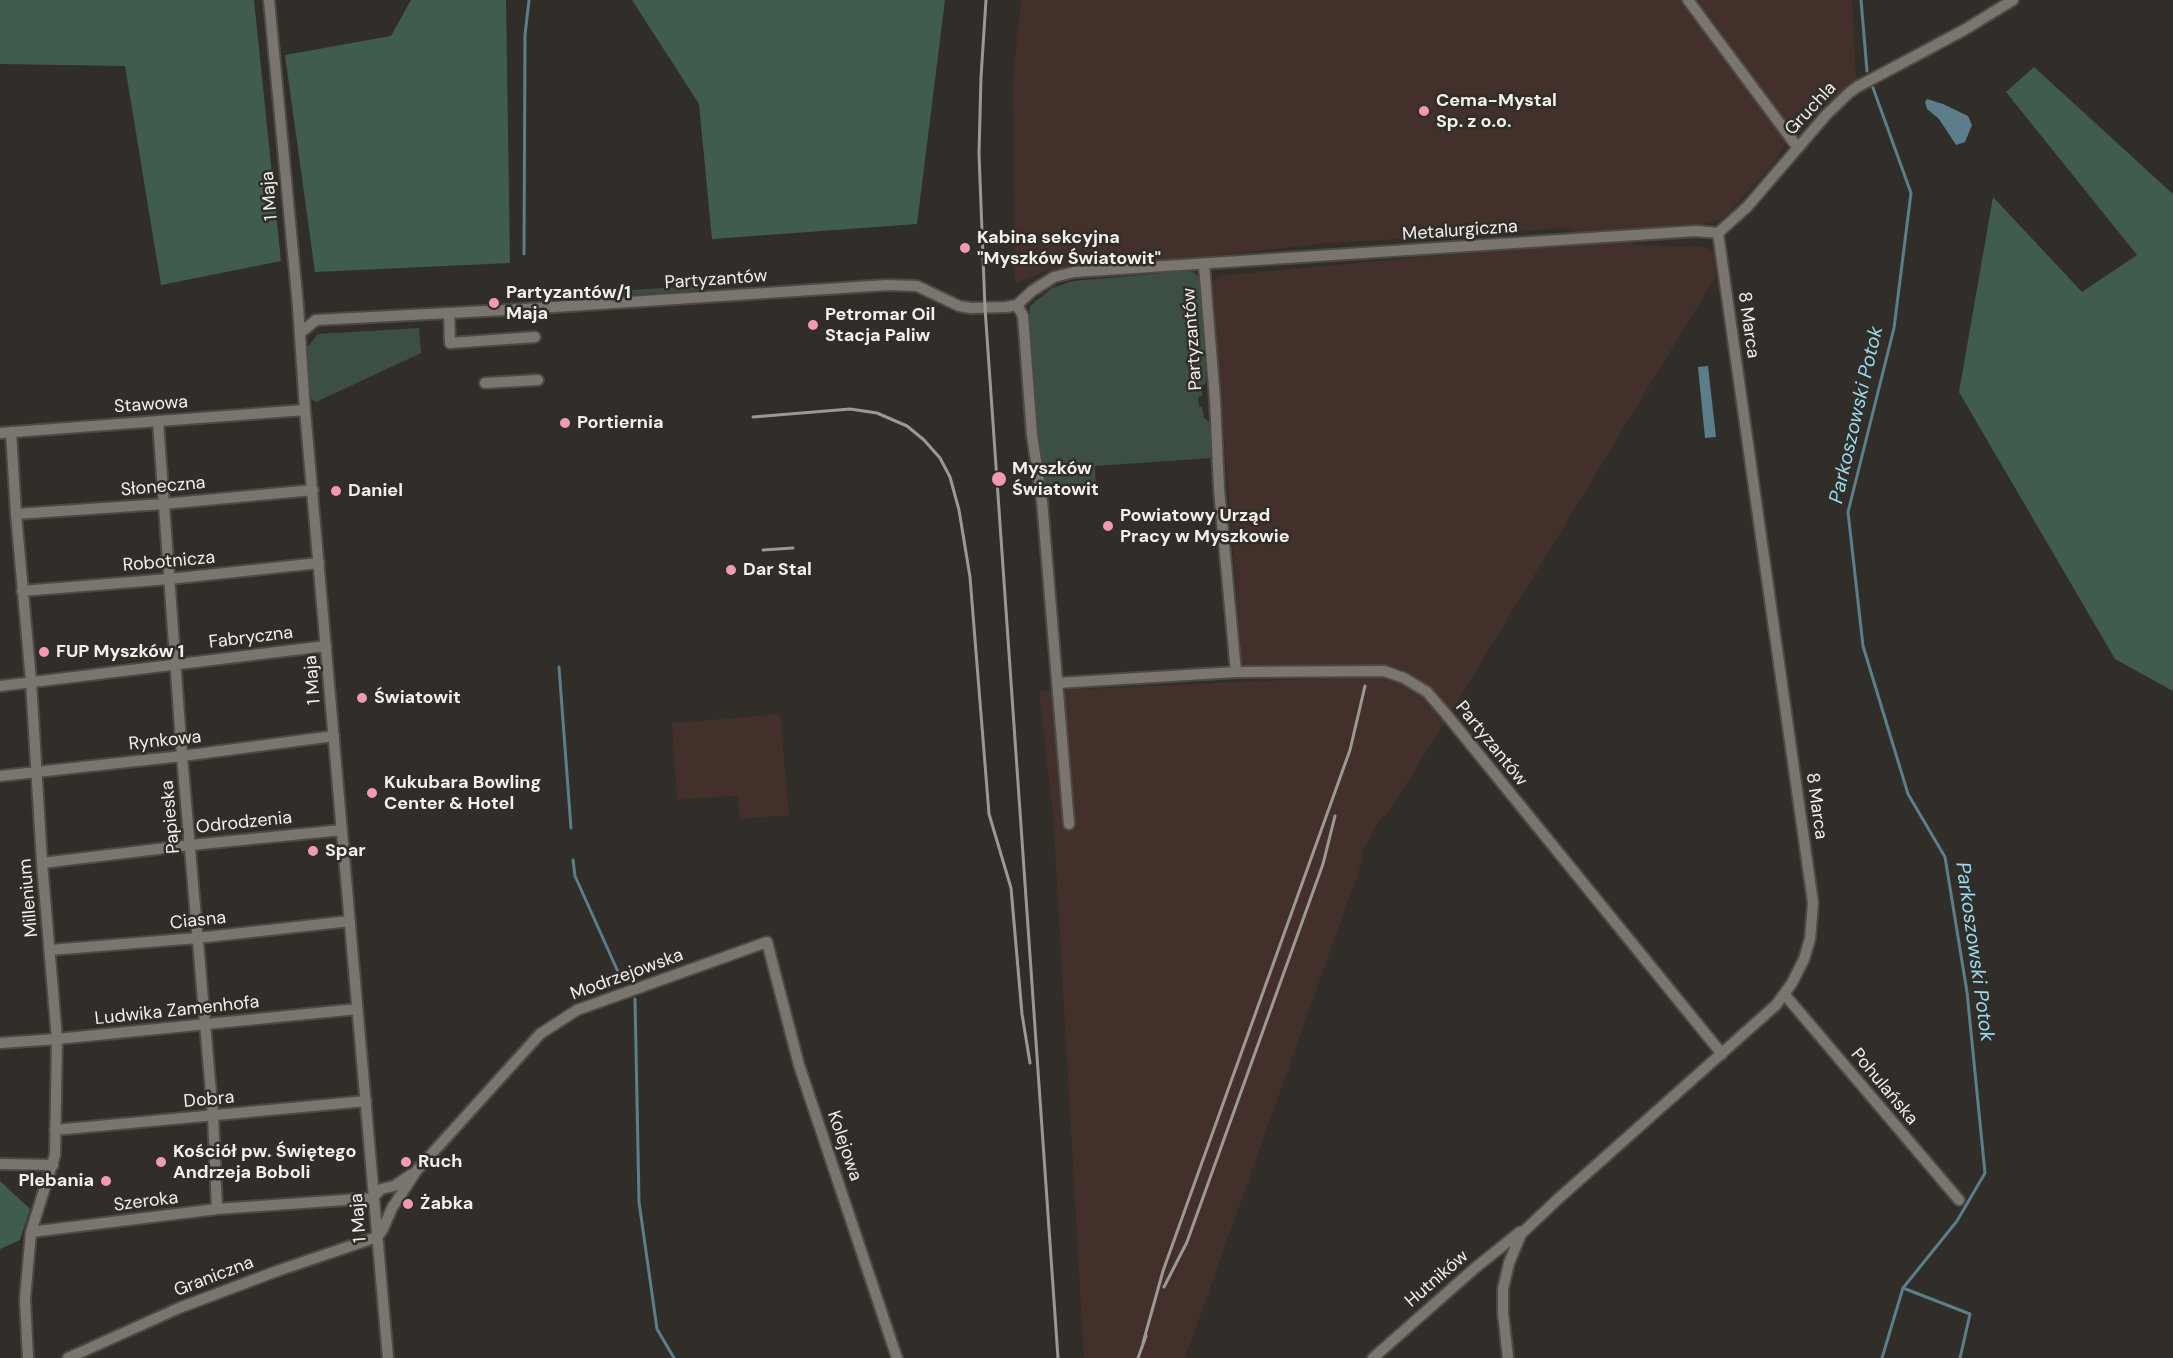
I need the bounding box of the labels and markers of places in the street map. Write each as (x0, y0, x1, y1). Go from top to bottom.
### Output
place label: Cema-Mystal Sp. z o.o. (1436, 90, 1557, 132)
marker: Cema-Mystal Sp. z o.o. (1417, 104, 1431, 118)
place label: Kabina sekcyjna "Myszków Światowit" (977, 227, 1161, 270)
marker: Kabina sekcyjna "Myszków Światowit" (958, 241, 972, 255)
place label: Partyzantów/1 Maja (506, 282, 631, 324)
marker: Partyzantów/1 Maja (487, 296, 501, 310)
place label: Petromar Oil Stacja Paliw (825, 304, 935, 346)
marker: Petromar Oil Stacja Paliw (806, 318, 820, 332)
place label: Portiernia (577, 412, 663, 434)
marker: Portiernia (558, 416, 572, 430)
place label: Myszków Światowit (1012, 458, 1099, 500)
marker: Myszków Światowit (990, 470, 1008, 488)
place label: Daniel (348, 480, 403, 502)
marker: Daniel (329, 484, 343, 498)
place label: Powiatowy Urząd Pracy w Myszkowie (1120, 505, 1290, 548)
marker: Powiatowy Urząd Pracy w Myszkowie (1101, 519, 1115, 533)
place label: Dar Stal (743, 559, 812, 581)
marker: Dar Stal (724, 563, 738, 577)
place label: FUP Myszków 1 (56, 641, 184, 663)
marker: FUP Myszków 1 (37, 645, 51, 659)
place label: Światowit (374, 687, 461, 709)
marker: Światowit (355, 691, 369, 705)
place label: Kukubara Bowling Center & Hotel (384, 772, 541, 814)
marker: Kukubara Bowling Center & Hotel (365, 786, 379, 800)
place label: Spar (325, 840, 366, 862)
marker: Spar (306, 844, 320, 858)
place label: Kościół pw. Świętego Andrzeja Boboli (173, 1141, 356, 1184)
place label: Ruch (418, 1151, 462, 1173)
marker: Kościół pw. Świętego Andrzeja Boboli (154, 1155, 168, 1169)
marker: Ruch (399, 1155, 413, 1169)
place label: Plebania (18, 1170, 94, 1192)
marker: Plebania (99, 1174, 113, 1188)
place label: Żabka (420, 1193, 473, 1215)
marker: Żabka (401, 1197, 415, 1211)

